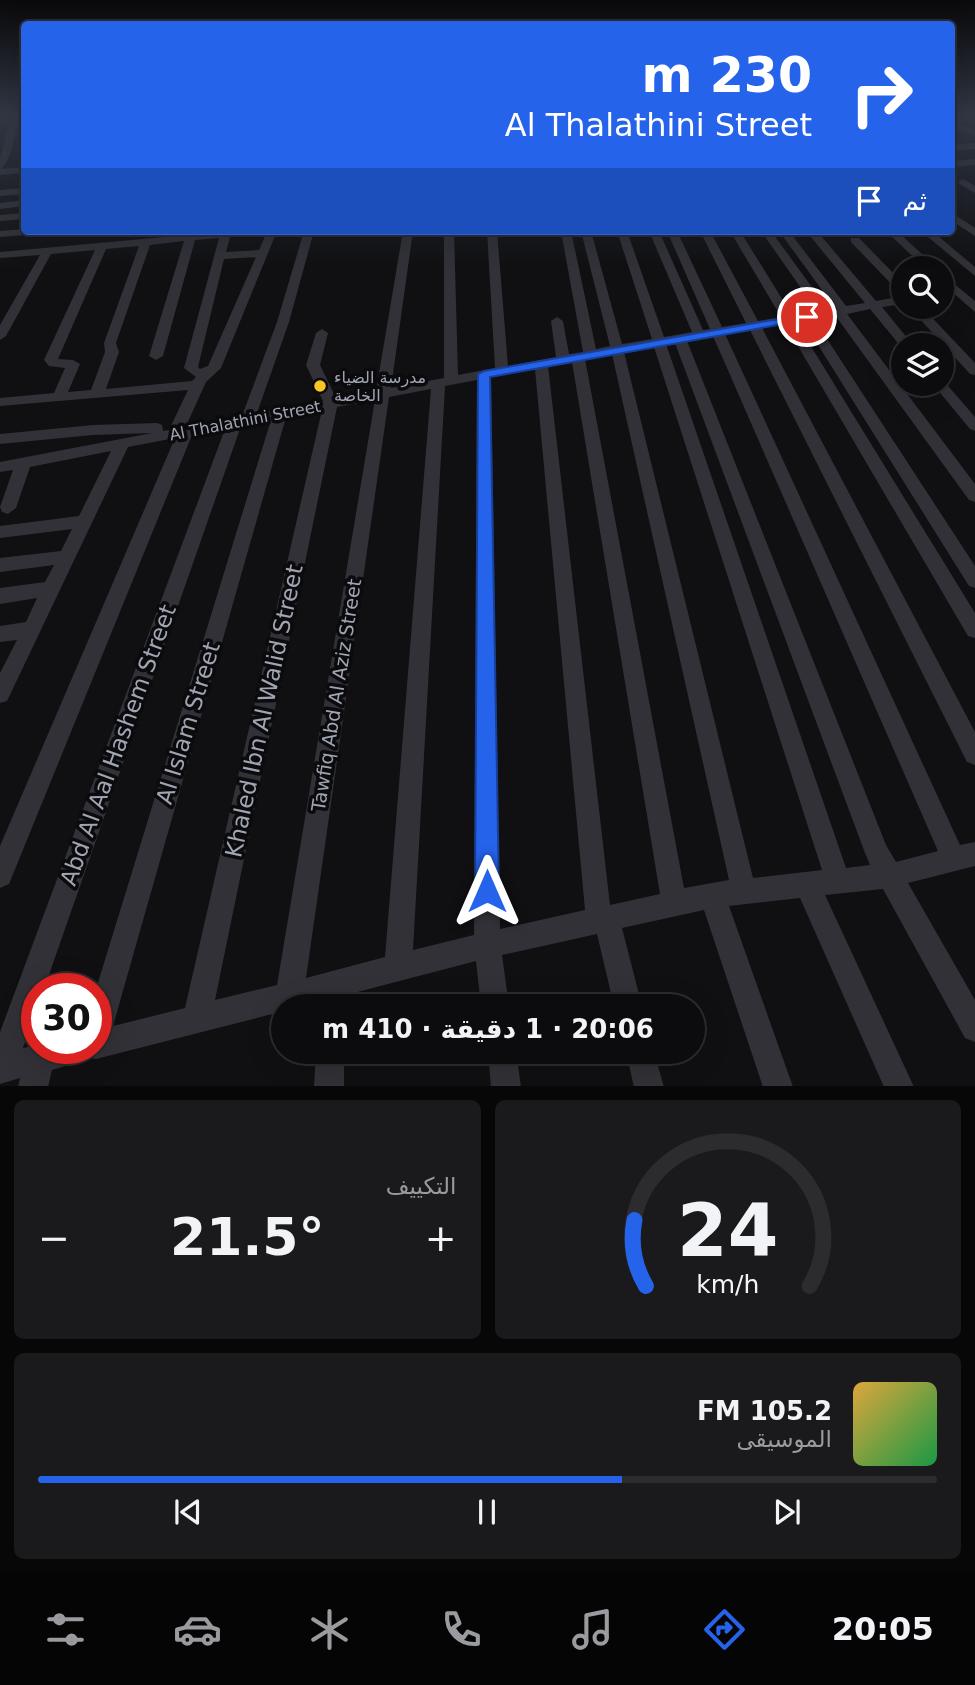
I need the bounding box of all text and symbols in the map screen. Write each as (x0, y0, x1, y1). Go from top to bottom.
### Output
text: 230 m (642, 47, 812, 104)
icon: right (836, 49, 927, 140)
text: Al Thalathini Street (505, 106, 812, 144)
icon: arrive (850, 182, 888, 220)
text: ثم (902, 186, 927, 216)
map controls (891, 256, 954, 396)
button: search (891, 256, 954, 319)
pin (777, 287, 837, 347)
icon: arrive (788, 298, 826, 336)
button: layers (891, 333, 954, 396)
place label: مدرسة الضياء الخاصة (334, 368, 426, 405)
marker: مدرسة الضياء الخاصة (312, 378, 328, 394)
street label: Al Thalathini Street (168, 397, 322, 444)
street label: Khaled Ibn Al Walid Street (220, 562, 308, 860)
street label: Tawfiq Abd Al Aziz Street (307, 577, 365, 814)
street label: Abd Al Aal Hashem Street (55, 601, 181, 889)
street label: Al Islam Street (151, 639, 225, 807)
position arrow (450, 854, 524, 928)
speed limit sign: 30 (21, 973, 112, 1064)
text: 20:06 · 1 دقيقة · 410 m (322, 1014, 654, 1044)
text: التكييف (386, 1173, 457, 1199)
text: 24 (677, 1188, 778, 1273)
text: 21.5° (170, 1207, 324, 1267)
text: − (38, 1216, 70, 1260)
text: + (425, 1216, 457, 1260)
text: km/h (696, 1269, 759, 1298)
text: 105.2 FM (697, 1396, 832, 1426)
text: الموسيقى (736, 1426, 832, 1452)
icon: previous (169, 1493, 207, 1531)
icon: pause (468, 1493, 506, 1531)
icon: next (768, 1493, 806, 1531)
icon: filters (41, 1605, 90, 1654)
icon: car (173, 1605, 222, 1654)
icon: climate (305, 1605, 354, 1654)
icon: phone (437, 1605, 486, 1654)
icon: music (568, 1605, 617, 1654)
icon: directions (700, 1605, 749, 1654)
text: 20:05 (832, 1610, 934, 1648)

